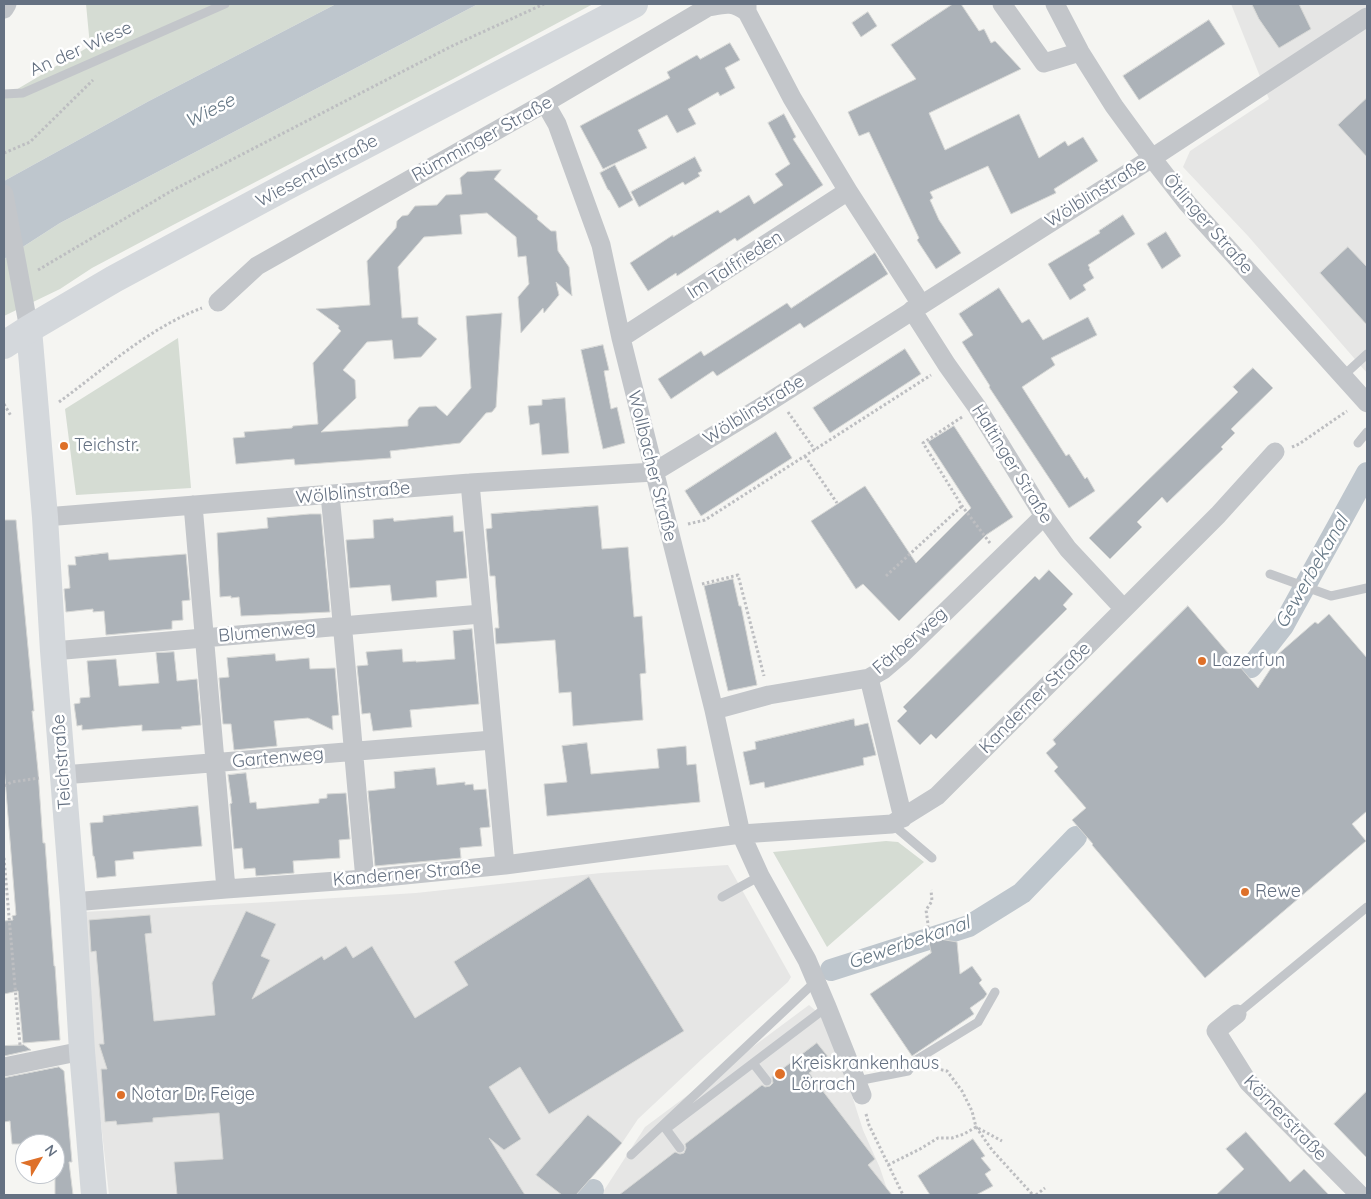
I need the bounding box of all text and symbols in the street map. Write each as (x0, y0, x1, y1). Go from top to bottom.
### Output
street label: An der Wiese (26, 17, 136, 81)
water label: Wiese (181, 89, 239, 133)
street label: Rümminger Straße (408, 91, 556, 187)
street label: Wiesentalstraße (252, 130, 382, 212)
street label: Wölblinstraße (1042, 153, 1150, 233)
street label: Ötlinger Straße (1158, 169, 1258, 279)
street label: Im Talfrieden (683, 226, 787, 304)
street label: Wölblinstraße (700, 370, 808, 450)
street label: Wollbacher Straße (623, 388, 681, 544)
street label: Haltinger Straße (967, 401, 1057, 527)
place label: Teichstr. (74, 435, 139, 457)
marker: Teichstr. (58, 440, 70, 452)
street label: Wölblinstraße (295, 477, 411, 509)
water label: Gewerbekanal (1270, 511, 1354, 633)
street label: Färberweg (868, 603, 952, 679)
street label: Blumenweg (217, 617, 317, 647)
street label: Kanderner Straße (975, 638, 1095, 758)
place label: Lazerfun (1212, 650, 1285, 672)
marker: Lazerfun (1196, 655, 1208, 667)
street label: Teichstraße (48, 714, 76, 810)
street label: Gartenweg (231, 743, 325, 773)
street label: Kanderner Straße (332, 857, 482, 891)
place label: Rewe (1255, 881, 1301, 903)
marker: Rewe (1239, 886, 1251, 898)
water label: Gewerbekanal (845, 912, 973, 974)
place label: Kreiskrankenhaus Lörrach (791, 1053, 939, 1096)
marker: Kreiskrankenhaus Lörrach (773, 1067, 787, 1081)
street label: Körnerstraße (1239, 1071, 1331, 1165)
place label: Notar Dr. Feige (131, 1084, 255, 1106)
marker: Notar Dr. Feige (115, 1089, 127, 1101)
north arrow (15, 1134, 65, 1184)
text: N (41, 1141, 61, 1160)

